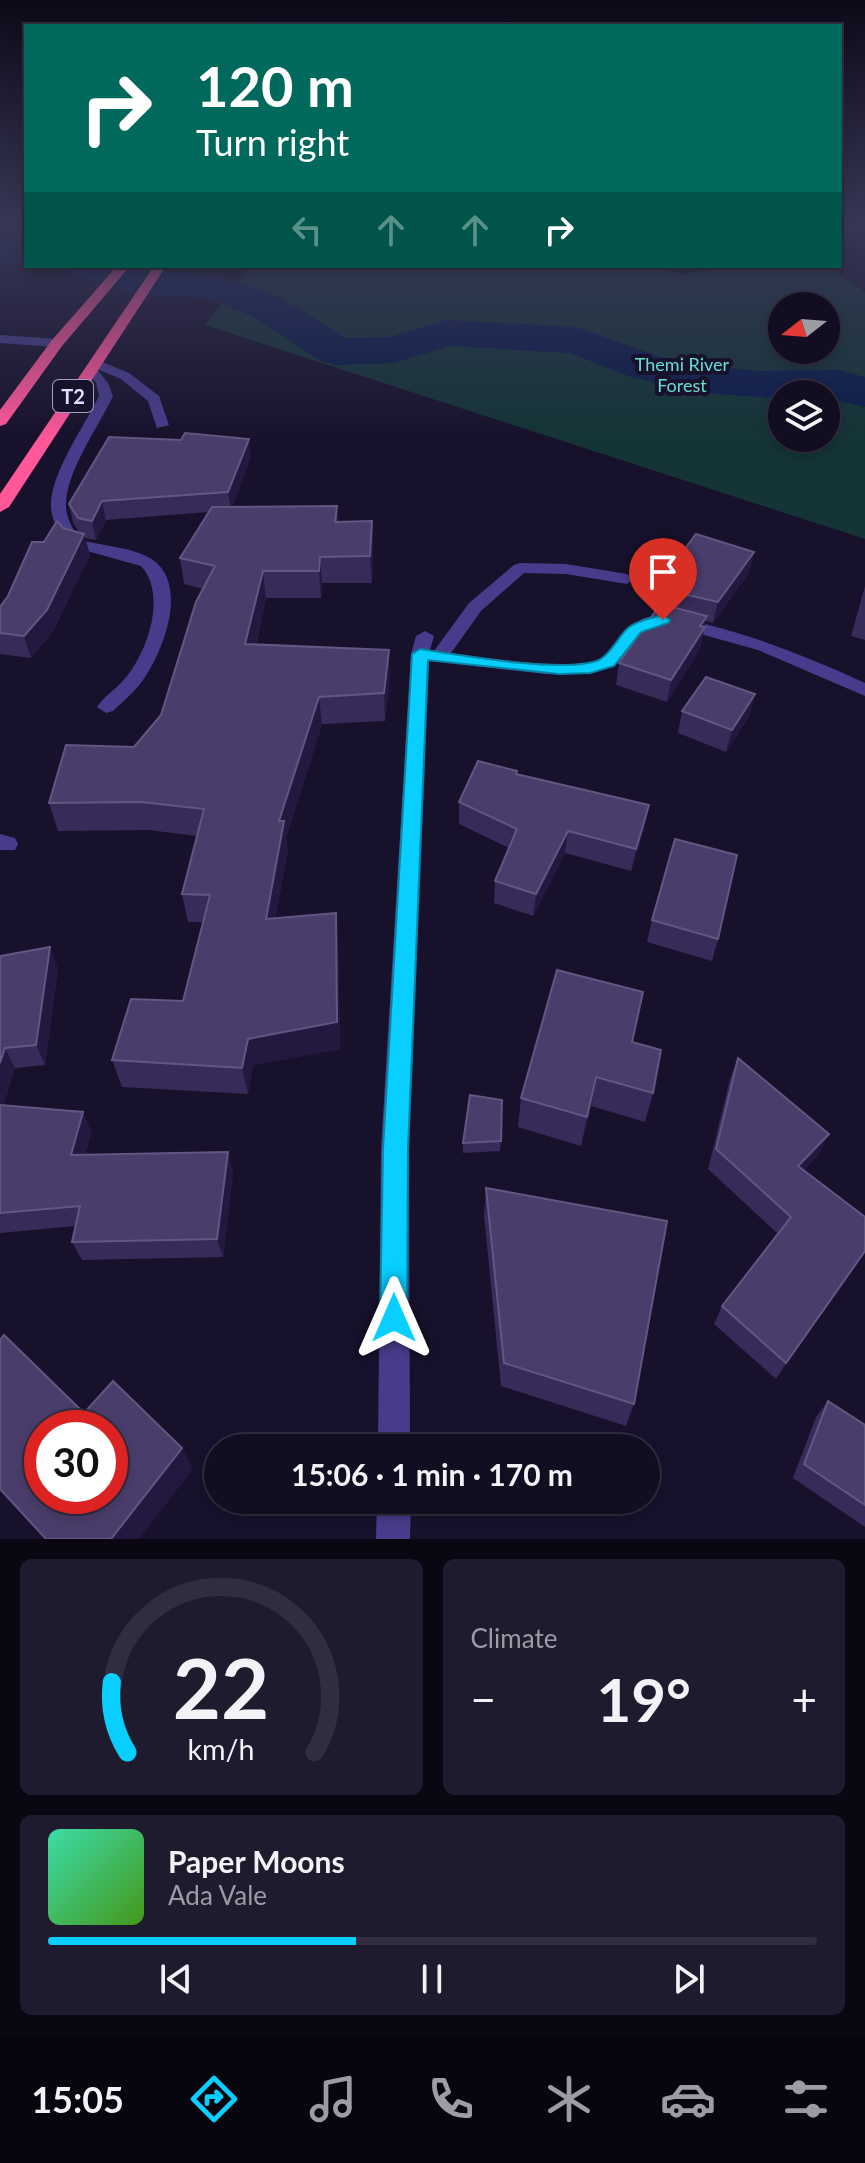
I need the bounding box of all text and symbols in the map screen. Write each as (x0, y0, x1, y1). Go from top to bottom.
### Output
text: 120 m (196, 52, 354, 119)
icon: right (64, 56, 168, 160)
text: Turn right (196, 120, 349, 164)
icon: left (285, 208, 329, 252)
icon: ahead (369, 208, 413, 252)
icon: ahead (453, 208, 497, 252)
icon: right (537, 208, 581, 252)
north arrow (768, 292, 840, 364)
map controls (768, 292, 840, 452)
park label: Themi River Forest (635, 353, 730, 396)
road number: T2 (53, 380, 93, 412)
button: layers (768, 380, 840, 452)
pin (629, 538, 697, 620)
icon: arrive (641, 550, 685, 594)
position arrow (352, 1276, 436, 1360)
speed limit sign: 30 (24, 1410, 128, 1514)
text: 15:06 · 1 min · 170 m (291, 1456, 573, 1492)
text: Climate (471, 1622, 557, 1654)
text: 22 (173, 1637, 270, 1737)
text: 19° (596, 1663, 691, 1735)
text: − (471, 1673, 496, 1725)
text: + (791, 1673, 817, 1725)
text: km/h (188, 1732, 255, 1766)
text: Paper Moons (168, 1843, 345, 1879)
text: Ada Vale (168, 1879, 267, 1911)
icon: previous (154, 1957, 198, 2001)
icon: pause (410, 1957, 454, 2001)
icon: next (667, 1957, 711, 2001)
icon: directions (186, 2071, 242, 2127)
icon: music (305, 2071, 361, 2127)
icon: phone (423, 2071, 479, 2127)
icon: climate (541, 2071, 597, 2127)
icon: car (660, 2071, 716, 2127)
icon: filters (778, 2071, 834, 2127)
text: 15:05 (31, 2077, 124, 2121)

